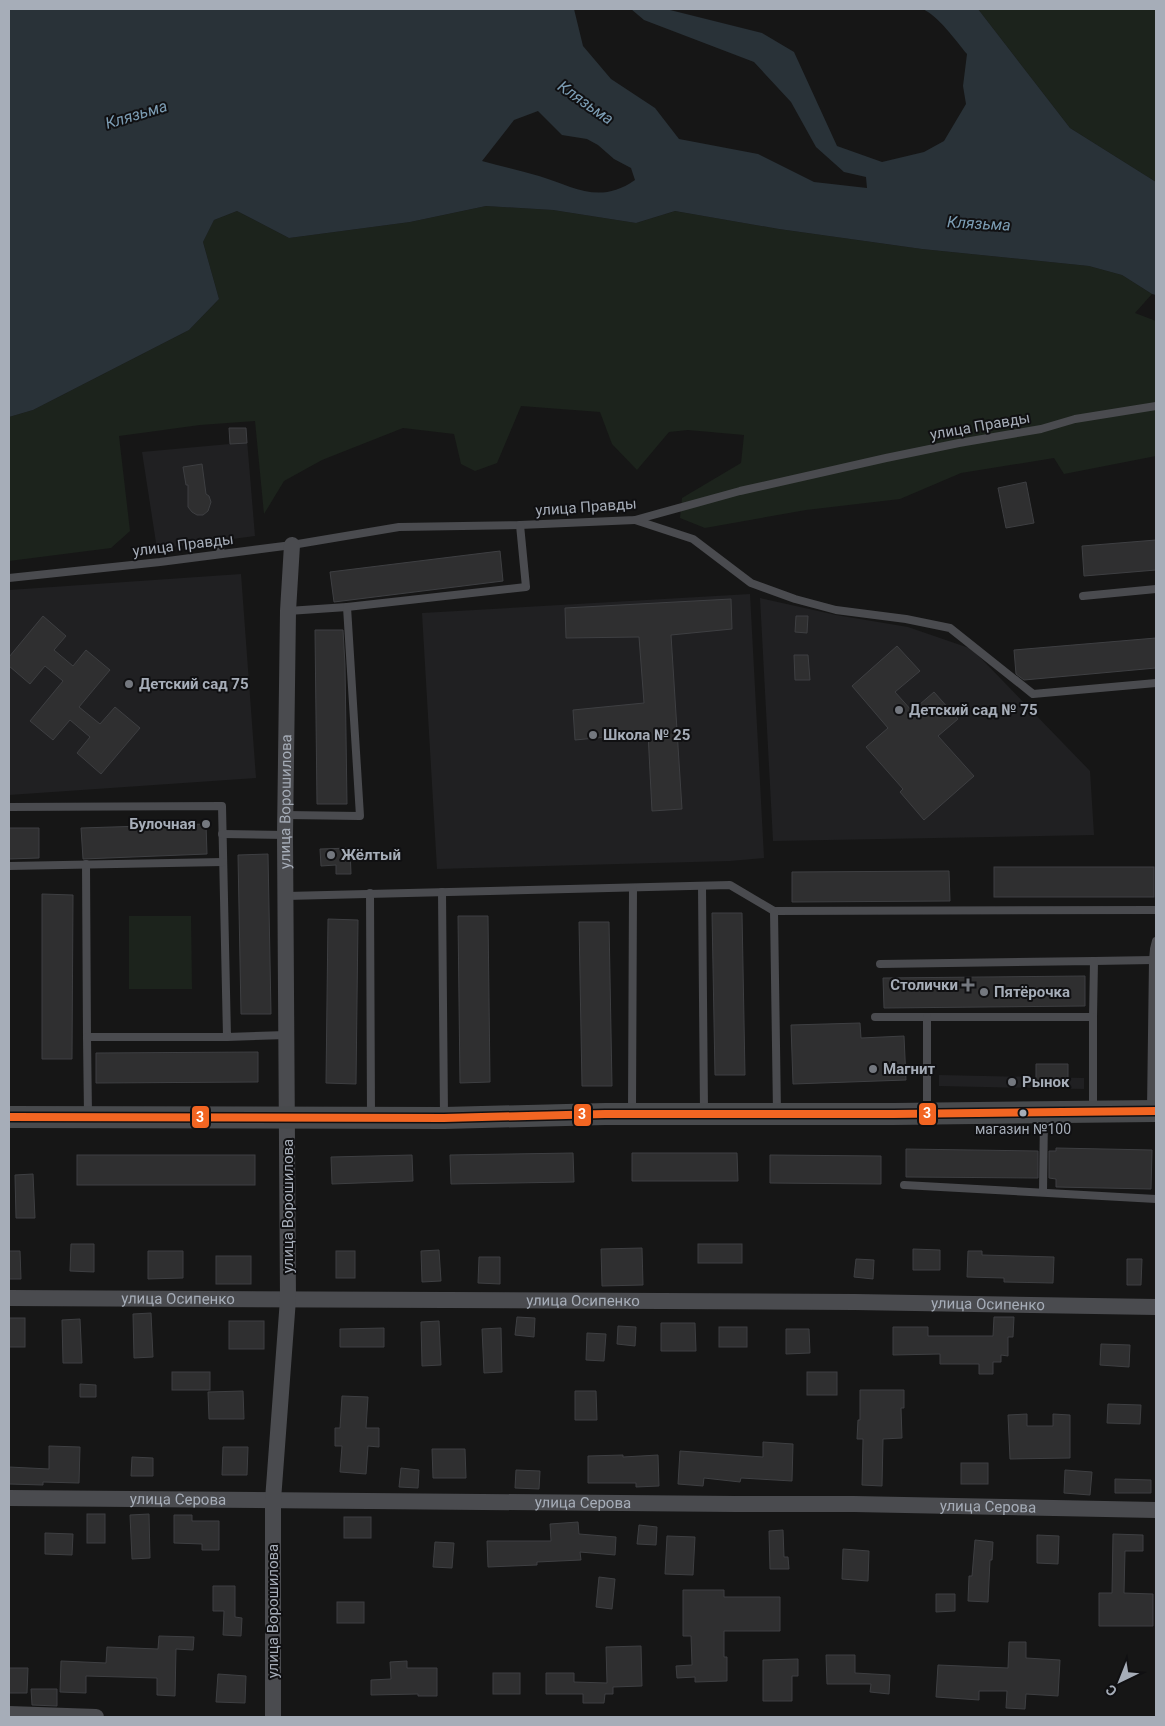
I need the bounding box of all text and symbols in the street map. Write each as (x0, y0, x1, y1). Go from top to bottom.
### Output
water label: Клязьма (554, 76, 617, 128)
water label: Клязьма (103, 96, 169, 133)
water label: Клязьма (947, 212, 1011, 235)
street label: улица Правды (928, 408, 1032, 444)
street label: улица Правды (535, 494, 637, 520)
street label: улица Правды (132, 530, 234, 560)
place label: Детский сад 75 (139, 675, 249, 693)
marker: Детский сад 75 (123, 678, 135, 690)
place label: Детский сад № 75 (909, 701, 1038, 719)
marker: Детский сад № 75 (893, 704, 905, 716)
place label: Школа № 25 (603, 726, 690, 744)
marker: Школа № 25 (587, 729, 599, 741)
street label: улица Ворошилова (276, 734, 295, 869)
place label: Булочная (129, 815, 196, 833)
marker: Булочная (200, 818, 212, 830)
place label: Жёлтый (341, 846, 401, 864)
marker: Жёлтый (325, 849, 337, 861)
place label: Столички (890, 976, 958, 994)
marker: Столички (962, 979, 974, 991)
place label: Пятёрочка (994, 983, 1070, 1001)
marker: Пятёрочка (978, 986, 990, 998)
place label: Магнит (883, 1060, 935, 1078)
marker: Магнит (867, 1063, 879, 1075)
place label: Рынок (1022, 1073, 1070, 1091)
marker: Рынок (1006, 1076, 1018, 1088)
line badge: 3 (918, 1102, 937, 1126)
line badge: 3 (573, 1103, 592, 1127)
line badge: 3 (191, 1105, 210, 1129)
text: 3 (923, 1105, 931, 1121)
text: 3 (578, 1106, 586, 1122)
marker: магазин №100 (1018, 1108, 1028, 1118)
text: 3 (196, 1109, 204, 1125)
place label: магазин №100 (975, 1121, 1071, 1137)
street label: улица Ворошилова (279, 1139, 297, 1273)
street label: улица Осипенко (121, 1290, 235, 1308)
street label: улица Осипенко (526, 1291, 640, 1310)
street label: улица Осипенко (931, 1294, 1045, 1314)
street label: улица Серова (130, 1490, 226, 1509)
street label: улица Серова (535, 1493, 631, 1512)
street label: улица Серова (940, 1497, 1036, 1517)
street label: улица Ворошилова (264, 1544, 282, 1678)
north arrow (1095, 1656, 1145, 1706)
text: С (1102, 1682, 1120, 1699)

